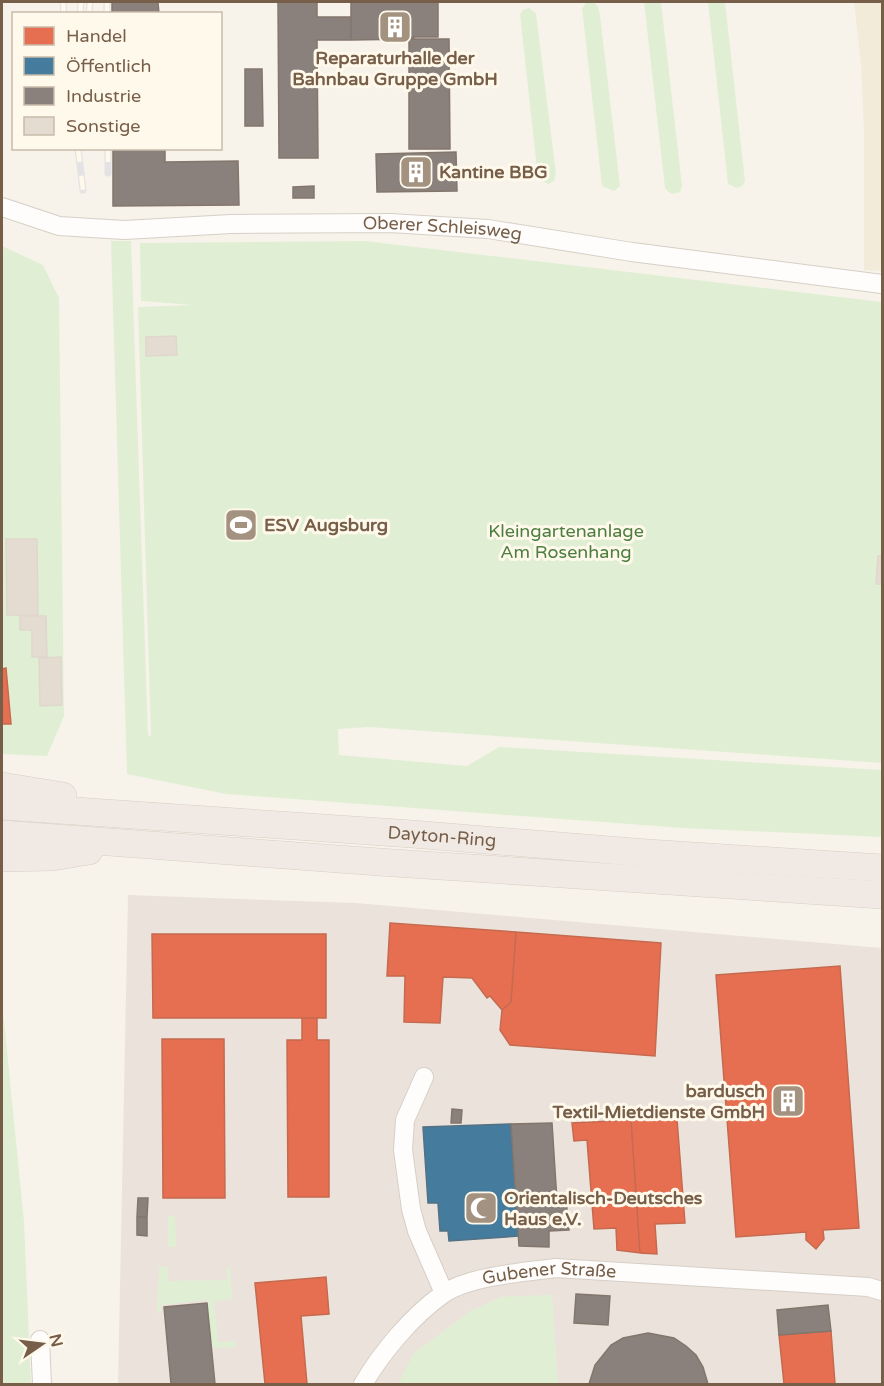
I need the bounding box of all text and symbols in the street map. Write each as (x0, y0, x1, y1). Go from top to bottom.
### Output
building icon: Reparaturhalle der Bahnbau Gruppe GmbH (377, 9, 413, 45)
legend (12, 12, 222, 150)
text: Handel (66, 25, 127, 47)
place label: Reparaturhalle der Bahnbau Gruppe GmbH (292, 47, 498, 90)
text: Öffentlich (66, 55, 151, 77)
text: Industrie (66, 85, 141, 107)
text: Sonstige (66, 115, 140, 137)
building icon: Kantine BBG (398, 154, 434, 190)
place label: Kantine BBG (439, 161, 548, 183)
street label: Oberer Schleisweg (363, 212, 524, 245)
sports icon: ESV Augsburg (223, 507, 259, 543)
place label: ESV Augsburg (264, 514, 388, 536)
park label: Kleingartenanlage Am Rosenhang (488, 520, 644, 563)
street label: Dayton-Ring (387, 821, 497, 852)
place label: bardusch Textil-Mietdienste GmbH (552, 1080, 765, 1123)
building icon: bardusch Textil-Mietdienste GmbH (770, 1083, 806, 1119)
place label: Orientalisch-Deutsches Haus e.V. (504, 1187, 703, 1230)
mosque icon: Orientalisch-Deutsches Haus e.V. (463, 1190, 499, 1226)
street label: Gubener Straße (480, 1257, 617, 1290)
north arrow (12, 1314, 72, 1374)
text: N (44, 1332, 67, 1349)

